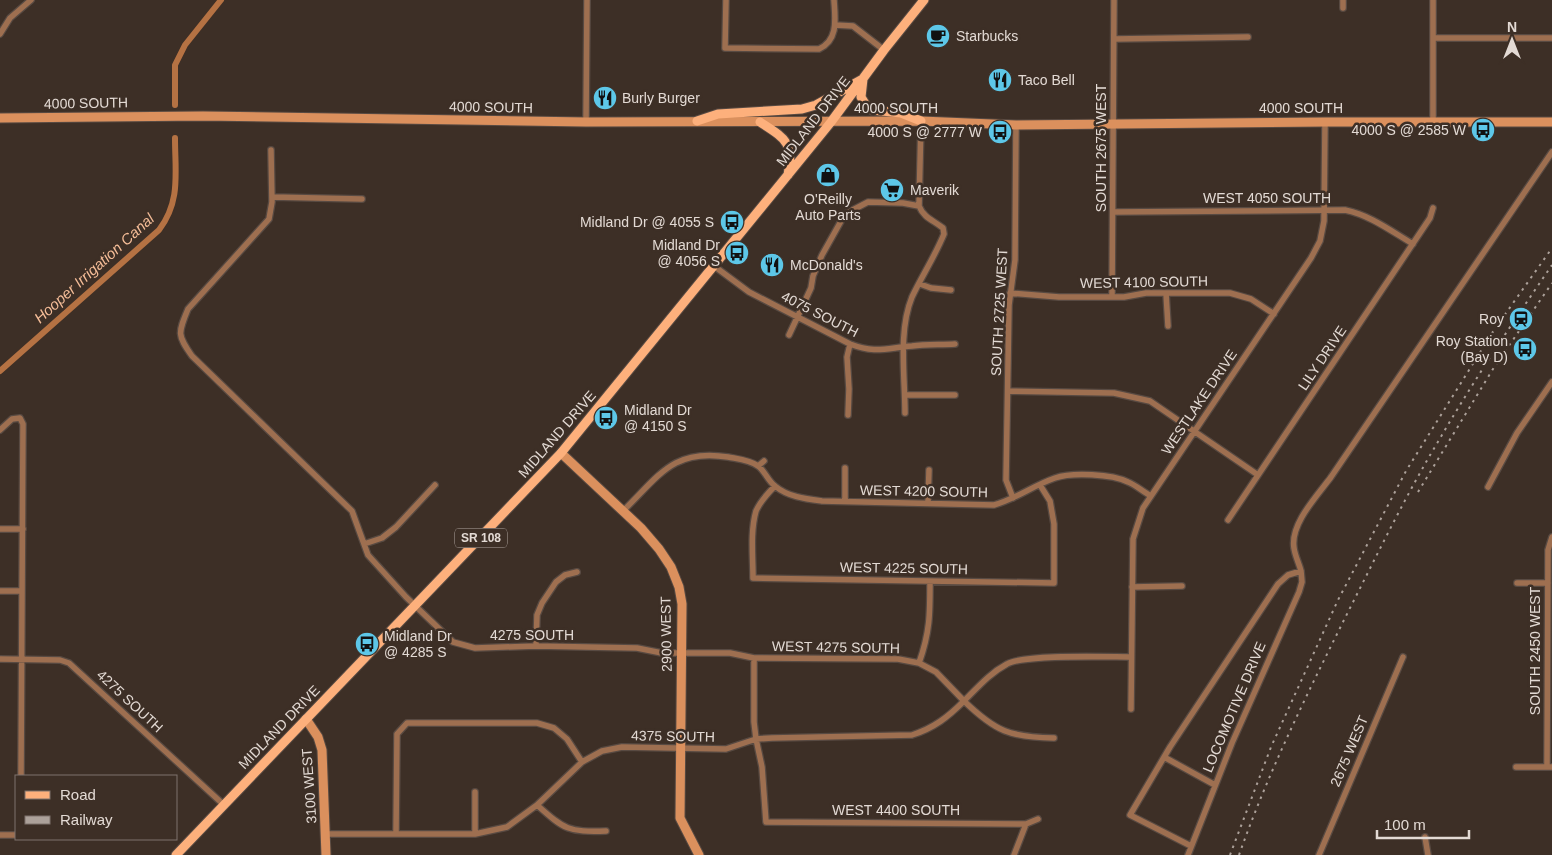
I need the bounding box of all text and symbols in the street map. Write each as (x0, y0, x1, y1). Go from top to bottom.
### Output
north arrow (1487, 15, 1537, 65)
text: N (1507, 19, 1517, 35)
cafe icon: Starbucks (925, 23, 951, 49)
place label: Starbucks (956, 28, 1018, 44)
restaurant icon: Taco Bell (987, 67, 1013, 93)
place label: Taco Bell (1018, 72, 1075, 88)
street label: MIDLAND DRIVE (773, 73, 853, 169)
street label: SOUTH 2675 WEST (1093, 83, 1109, 212)
restaurant icon: Burly Burger (592, 85, 618, 111)
place label: Burly Burger (622, 90, 700, 106)
street label: 4000 SOUTH (44, 94, 128, 112)
street label: 4000 SOUTH (449, 98, 533, 116)
street label: 4000 SOUTH (854, 100, 938, 116)
street label: 4000 SOUTH (1259, 100, 1343, 116)
bus stop icon: 4000 S @ 2585 W (1470, 117, 1496, 143)
bus stop icon: 4000 S @ 2777 W (987, 119, 1013, 145)
place label: 4000 S @ 2585 W (1351, 122, 1467, 138)
place label: 4000 S @ 2777 W (867, 124, 983, 140)
shop icon: O'Reilly Auto Parts (815, 162, 841, 188)
supermarket icon: Maverik (879, 177, 905, 203)
place label: Maverik (910, 182, 960, 198)
street label: WEST 4050 SOUTH (1203, 190, 1331, 206)
place label: O'Reilly Auto Parts (795, 191, 861, 223)
water label: Hooper Irrigation Canal (31, 209, 158, 326)
bus stop icon: Midland Dr @ 4055 S (719, 209, 745, 235)
place label: Midland Dr @ 4055 S (580, 214, 714, 230)
place label: Midland Dr @ 4056 S (652, 237, 720, 269)
bus stop icon: Midland Dr @ 4056 S (724, 240, 750, 266)
street label: SOUTH 2725 WEST (988, 247, 1010, 377)
restaurant icon: McDonald's (759, 252, 785, 278)
place label: McDonald's (790, 257, 863, 273)
street label: WEST 4100 SOUTH (1080, 273, 1208, 291)
street label: 4075 SOUTH (779, 288, 861, 340)
station icon: Roy (1508, 306, 1534, 332)
place label: Roy (1479, 311, 1504, 327)
street label: LILY DRIVE (1295, 323, 1349, 393)
place label: Roy Station (Bay D) (1436, 333, 1508, 365)
bus stop icon: Roy Station (Bay D) (1512, 336, 1538, 362)
street label: WESTLAKE DRIVE (1158, 347, 1240, 457)
street label: MIDLAND DRIVE (515, 387, 599, 481)
place label: Midland Dr @ 4150 S (624, 402, 692, 434)
bus stop icon: Midland Dr @ 4150 S (593, 405, 619, 431)
street label: WEST 4200 SOUTH (860, 482, 988, 500)
road number: SR 108 (455, 528, 507, 548)
street label: WEST 4225 SOUTH (840, 559, 968, 577)
street label: SOUTH 2450 WEST (1527, 586, 1543, 715)
street label: 2900 WEST (657, 596, 675, 672)
street label: 4275 SOUTH (490, 627, 574, 643)
place label: Midland Dr @ 4285 S (384, 628, 452, 660)
bus stop icon: Midland Dr @ 4285 S (354, 631, 380, 657)
street label: WEST 4275 SOUTH (772, 638, 900, 656)
street label: LOCOMOTIVE DRIVE (1199, 639, 1269, 775)
street label: 4275 SOUTH (94, 666, 166, 736)
street label: MIDLAND DRIVE (235, 682, 323, 772)
street label: 2675 WEST (1327, 713, 1371, 789)
street label: 4375 SOUTH (631, 727, 715, 745)
street label: 3100 WEST (298, 747, 320, 824)
legend (15, 775, 178, 840)
text: Road (60, 786, 96, 803)
street label: WEST 4400 SOUTH (832, 802, 960, 818)
scale bar (1377, 808, 1470, 840)
text: Railway (60, 811, 113, 828)
text: 100 m (1384, 816, 1426, 833)

